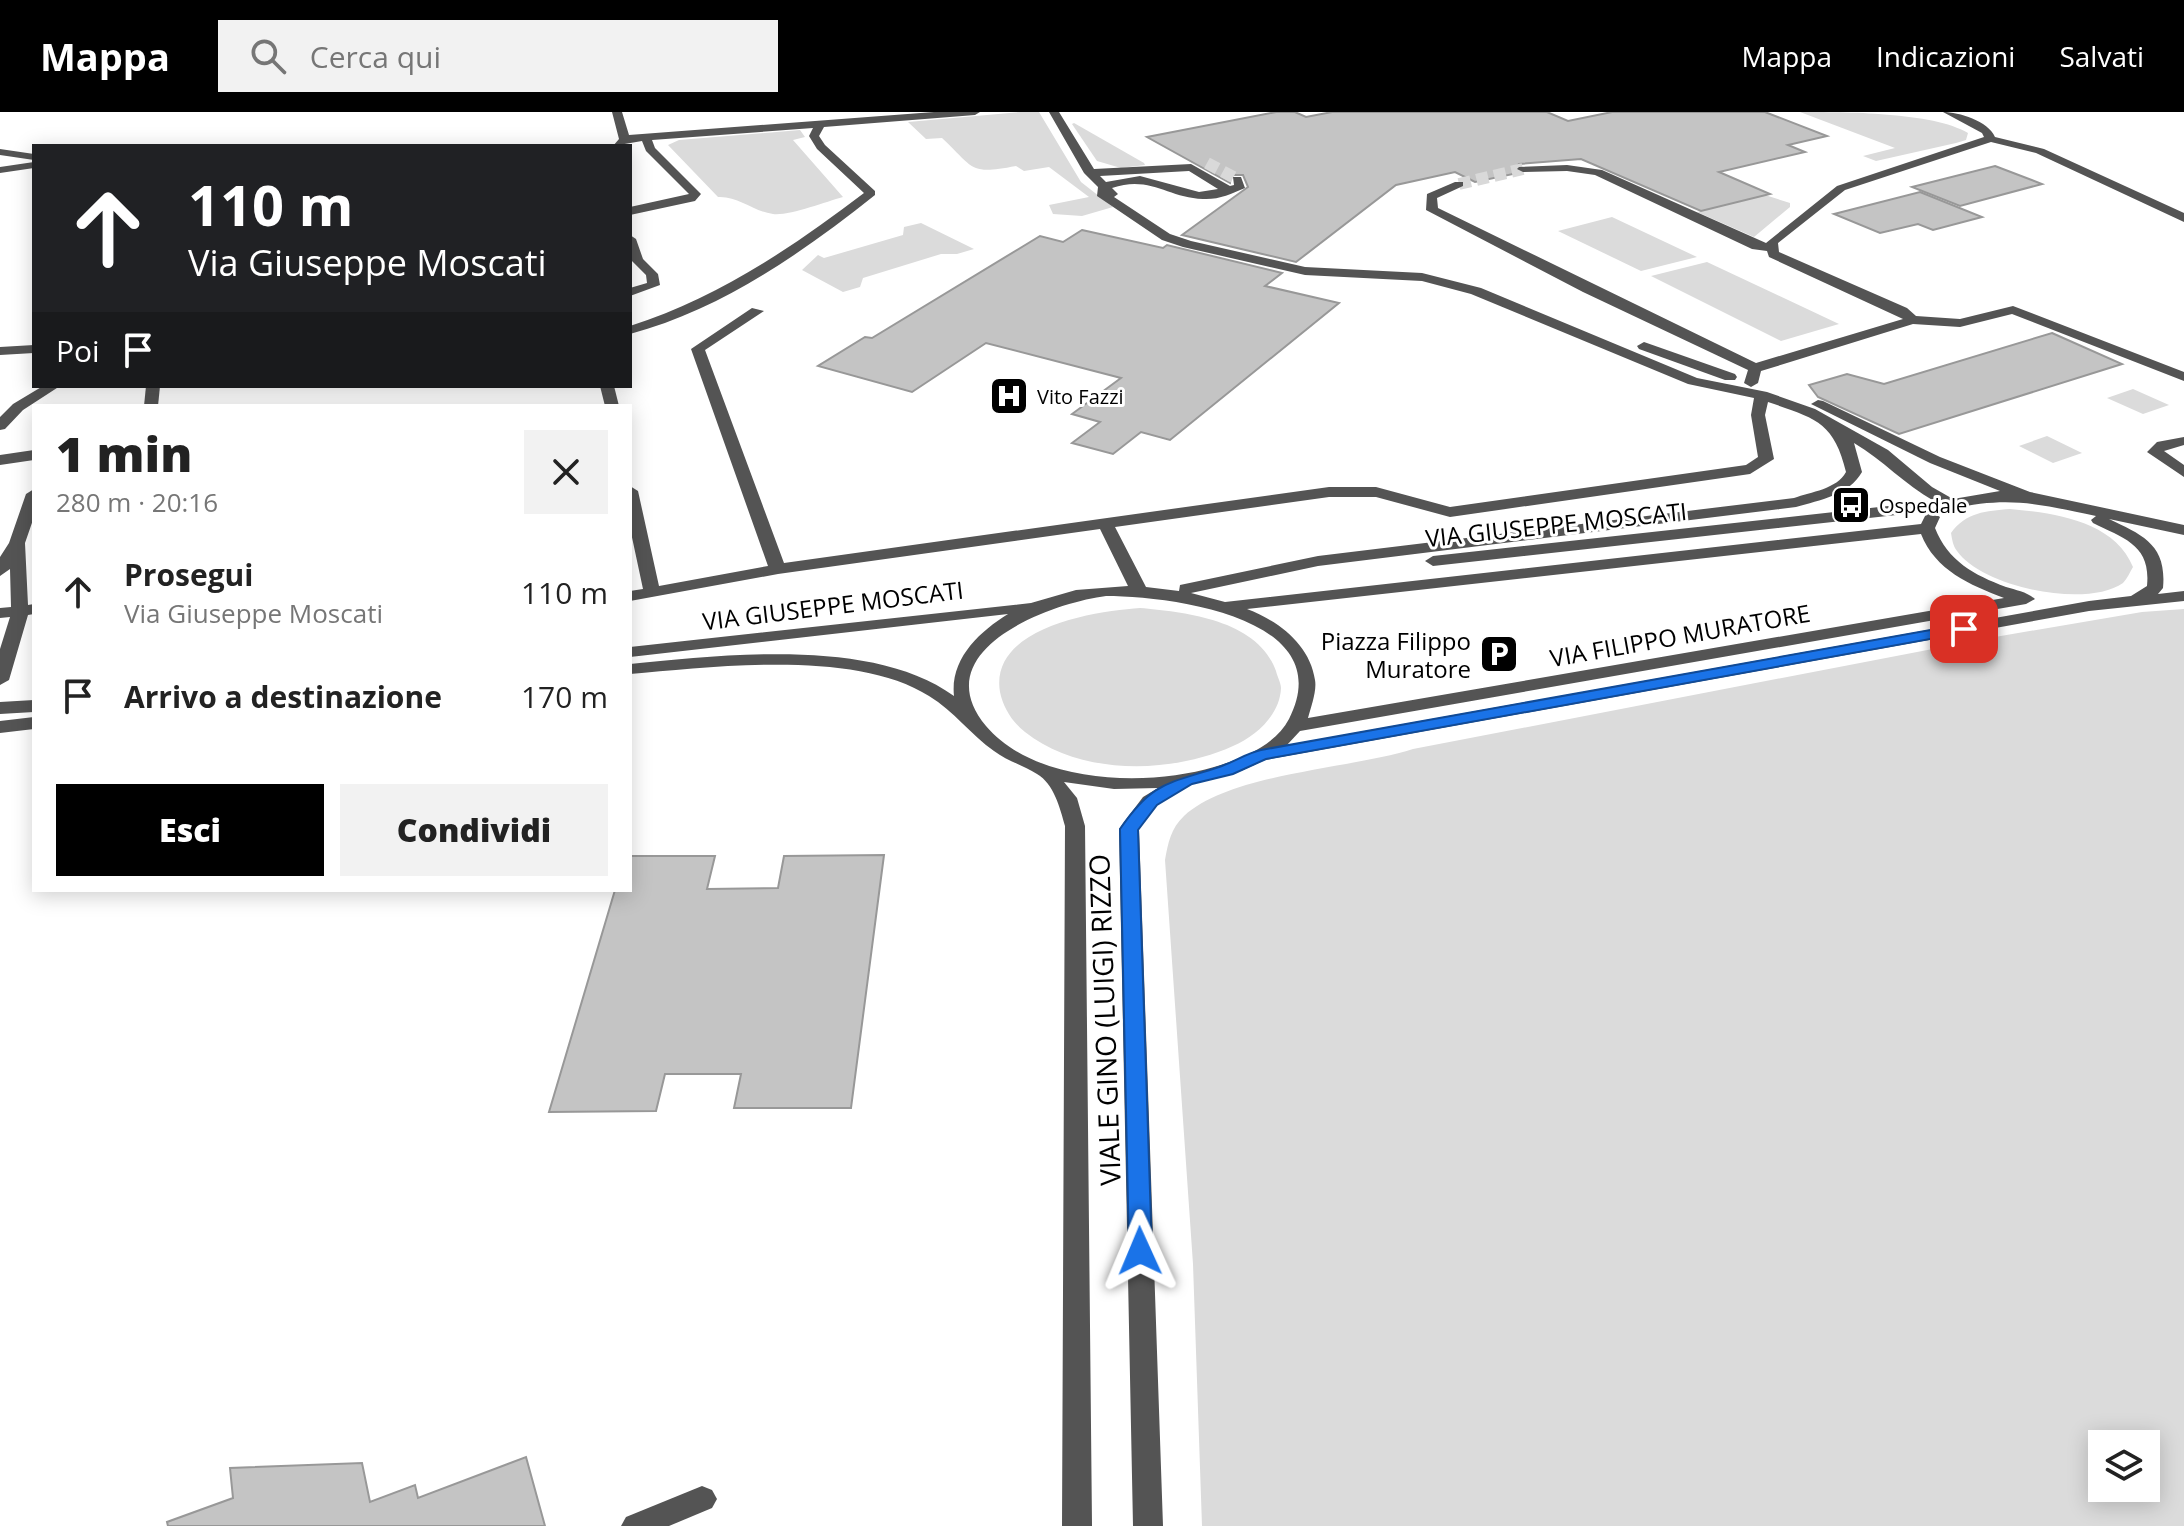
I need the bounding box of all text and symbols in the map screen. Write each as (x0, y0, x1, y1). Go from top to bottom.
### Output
search box (218, 20, 778, 92)
text: Mappa (40, 30, 170, 82)
icon: search (246, 34, 290, 78)
text: Cerca qui (310, 36, 441, 77)
text: Mappa (1741, 37, 1832, 75)
text: Indicazioni (1876, 37, 2015, 75)
text: Salvati (2059, 37, 2144, 75)
text: 110 m (188, 166, 354, 242)
icon: ahead (56, 176, 160, 280)
text: Via Giuseppe Moscati (188, 238, 547, 287)
icon: arrive (116, 328, 160, 372)
text: Poi (56, 330, 100, 371)
hospital icon: Vito Fazzi (988, 375, 1030, 417)
place label: Vito Fazzi (1037, 383, 1124, 410)
text: 1 min (56, 421, 192, 486)
button: close (524, 430, 608, 514)
text: 280 m · 20:16 (56, 484, 218, 520)
bus stop icon: Ospedale (1830, 484, 1872, 526)
place label: Ospedale (1879, 492, 1967, 519)
street label: VIA GIUSEPPE MOSCATI (1424, 494, 1688, 554)
text: Prosegui (124, 554, 254, 595)
icon: ahead (56, 570, 100, 614)
text: 110 m (521, 572, 608, 613)
street label: VIA GIUSEPPE MOSCATI (701, 573, 965, 637)
text: Via Giuseppe Moscati (124, 595, 383, 631)
pin (1930, 595, 1998, 663)
street label: VIA FILIPPO MURATORE (1547, 596, 1813, 674)
icon: arrive (1942, 607, 1986, 651)
place label: Piazza Filippo Muratore (1321, 624, 1471, 685)
parking icon: Piazza Filippo Muratore (1478, 633, 1520, 675)
icon: arrive (56, 674, 100, 718)
text: Arrivo a destinazione (124, 676, 442, 717)
text: 170 m (521, 676, 608, 717)
button: Esci (56, 784, 324, 876)
button: Condividi (340, 784, 608, 876)
street label: VIALE GINO (LUIGI) RIZZO (1079, 854, 1129, 1186)
position arrow (1098, 1209, 1182, 1293)
map controls (2088, 1430, 2160, 1502)
button: layers (2088, 1430, 2160, 1502)

